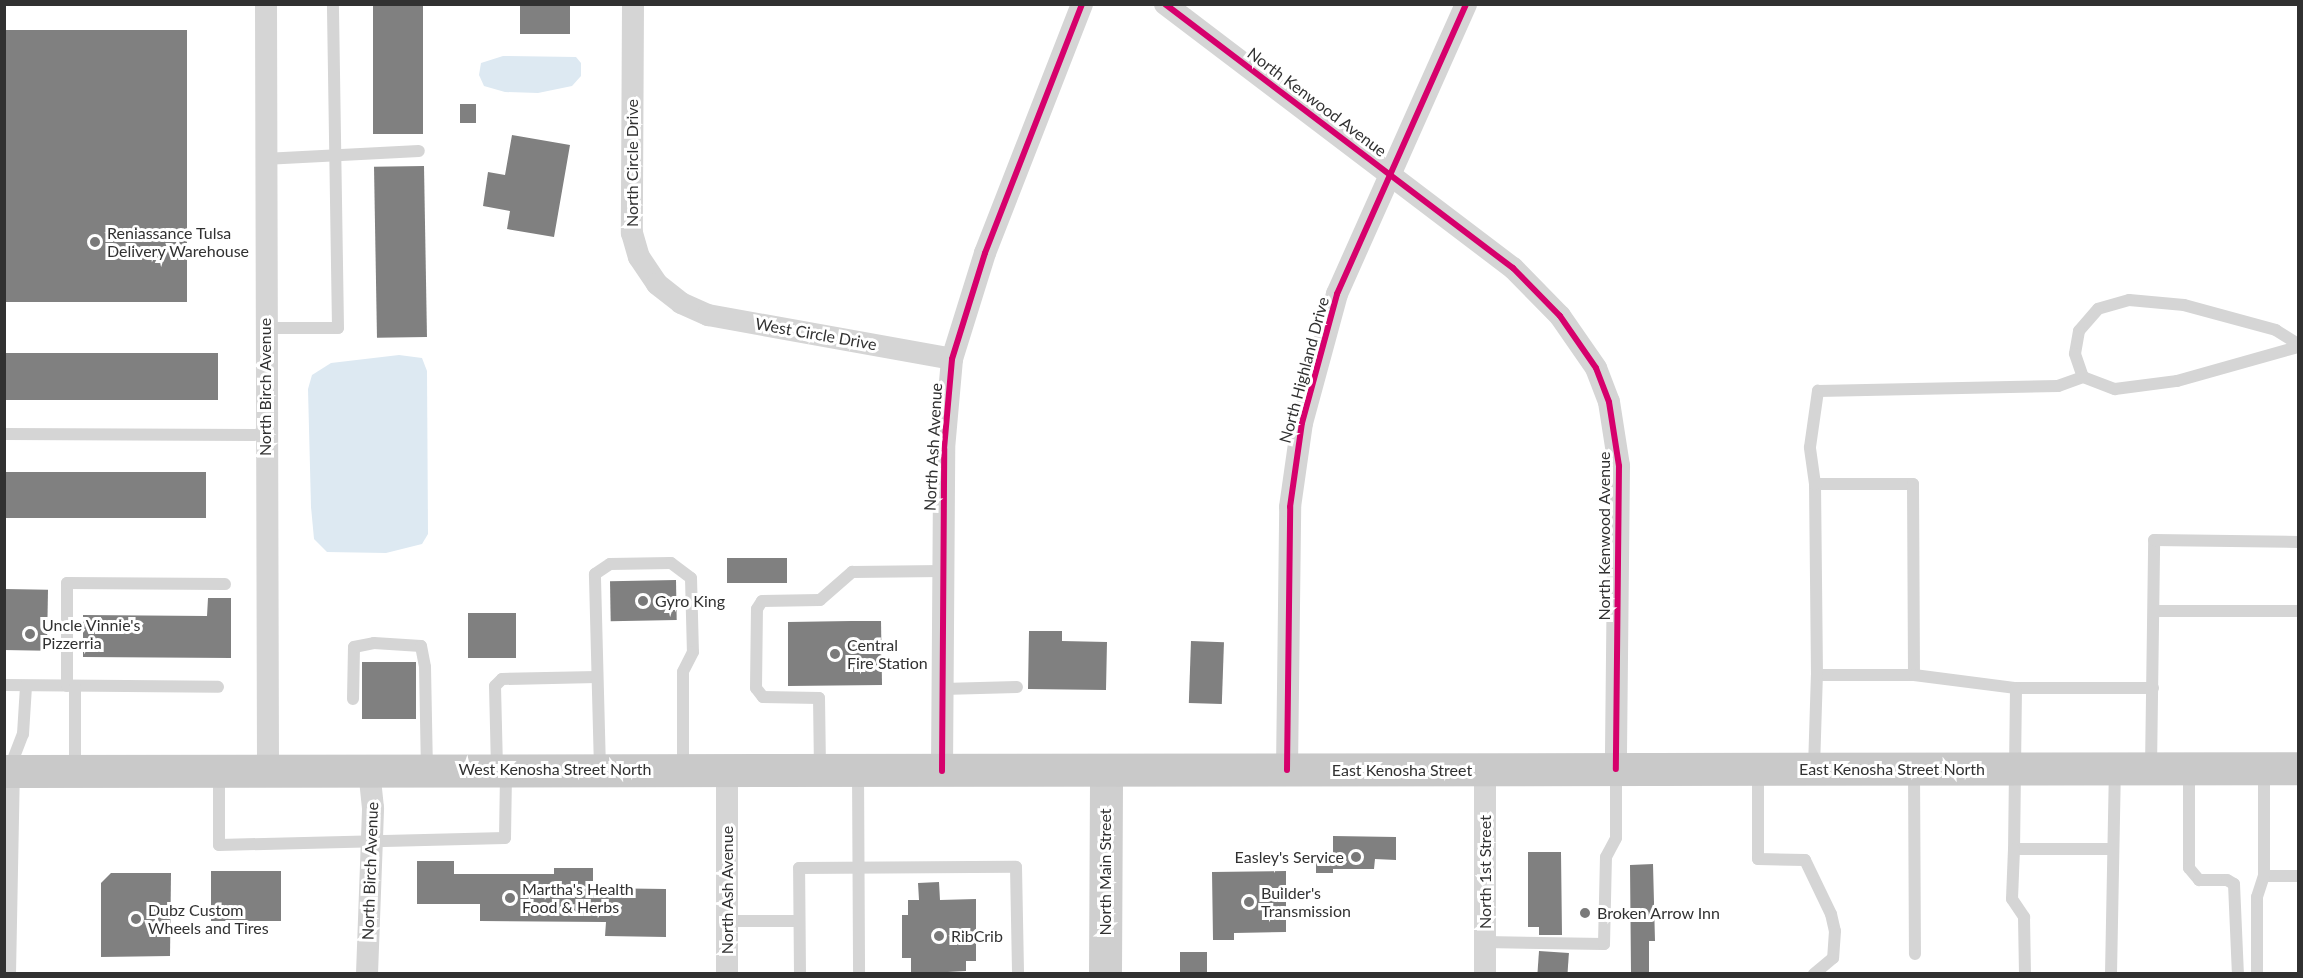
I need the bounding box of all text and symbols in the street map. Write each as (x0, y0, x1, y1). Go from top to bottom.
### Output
street label: North Kenwood Avenue (1244, 43, 1390, 161)
street label: North Circle Drive (622, 99, 642, 227)
place label: Reniassance Tulsa Delivery Warehouse (107, 223, 250, 261)
marker: Reniassance Tulsa Delivery Warehouse (88, 235, 102, 249)
street label: North Highland Drive (1275, 295, 1333, 445)
street label: West Circle Drive (754, 314, 878, 354)
street label: North Birch Avenue (255, 318, 275, 456)
street label: North Ash Avenue (920, 382, 946, 512)
street label: North Kenwood Avenue (1594, 451, 1614, 621)
place label: Gyro King (655, 591, 725, 611)
marker: Gyro King (636, 594, 650, 608)
place label: Uncle Vinnie's Pizzerria (42, 615, 141, 653)
marker: Uncle Vinnie's Pizzerria (23, 627, 37, 641)
place label: Central Fire Station (847, 635, 928, 673)
marker: Central Fire Station (828, 647, 842, 661)
street label: West Kenosha Street North (459, 759, 651, 779)
street label: East Kenosha Street North (1799, 759, 1985, 779)
street label: East Kenosha Street (1332, 760, 1472, 780)
street label: North Birch Avenue (358, 801, 382, 941)
street label: North Main Street (1095, 808, 1115, 936)
street label: North 1st Street (1475, 815, 1495, 929)
street label: North Ash Avenue (717, 825, 737, 955)
place label: Easley's Service (1235, 847, 1344, 867)
marker: Easley's Service (1349, 850, 1363, 864)
place label: Martha's Health Food & Herbs (522, 879, 634, 917)
place label: Builder's Transmission (1261, 883, 1351, 921)
marker: Martha's Health Food & Herbs (503, 891, 517, 905)
marker: Builder's Transmission (1242, 895, 1256, 909)
place label: Dubz Custom Wheels and Tires (148, 900, 269, 938)
place label: Broken Arrow Inn (1597, 903, 1721, 923)
marker: Broken Arrow Inn (1578, 906, 1592, 920)
marker: Dubz Custom Wheels and Tires (129, 912, 143, 926)
place label: RibCrib (951, 926, 1003, 946)
marker: RibCrib (932, 929, 946, 943)

